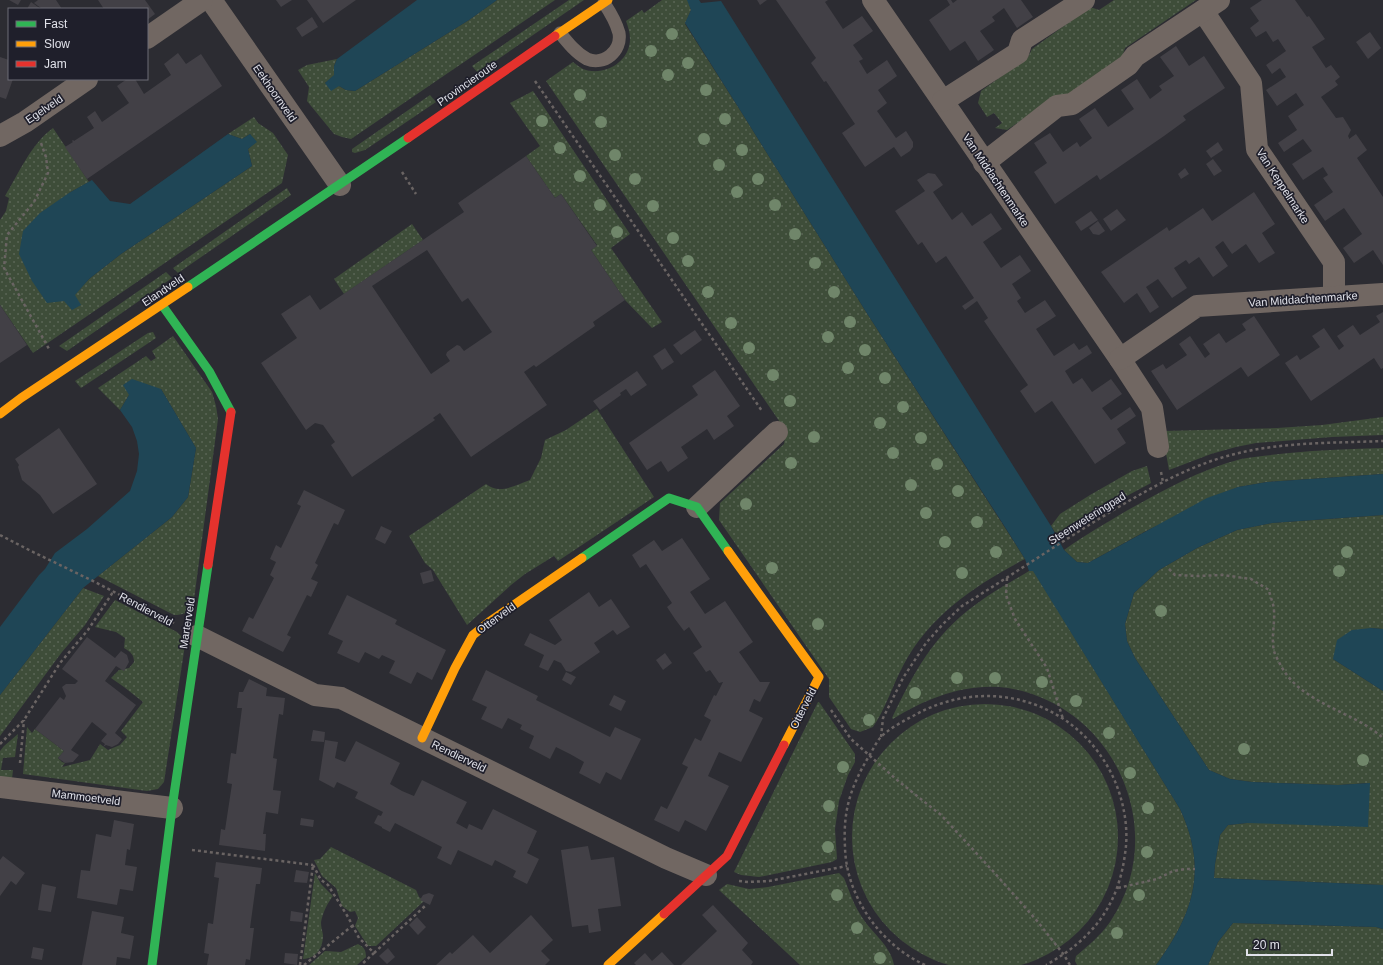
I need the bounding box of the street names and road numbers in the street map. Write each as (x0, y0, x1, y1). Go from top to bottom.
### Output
street label: Provincieroute (435, 58, 499, 108)
street label: Eekhoornveld (251, 62, 299, 124)
street label: Egelveld (23, 92, 65, 126)
street label: Van Middachtenmarke (960, 131, 1032, 229)
street label: Van Keppelmarke (1254, 146, 1312, 226)
street label: Elandveld (140, 272, 186, 308)
street label: Van Middachtenmarke (1248, 289, 1358, 309)
street label: Steenweteringpad (1046, 489, 1128, 547)
street label: Rendierveld (117, 590, 175, 628)
street label: Marterveld (177, 596, 197, 650)
street label: Otterveld (474, 600, 518, 636)
street label: Otterveld (788, 685, 818, 731)
street label: Rendierveld (430, 738, 488, 774)
street label: Mammoetveld (51, 787, 121, 807)

